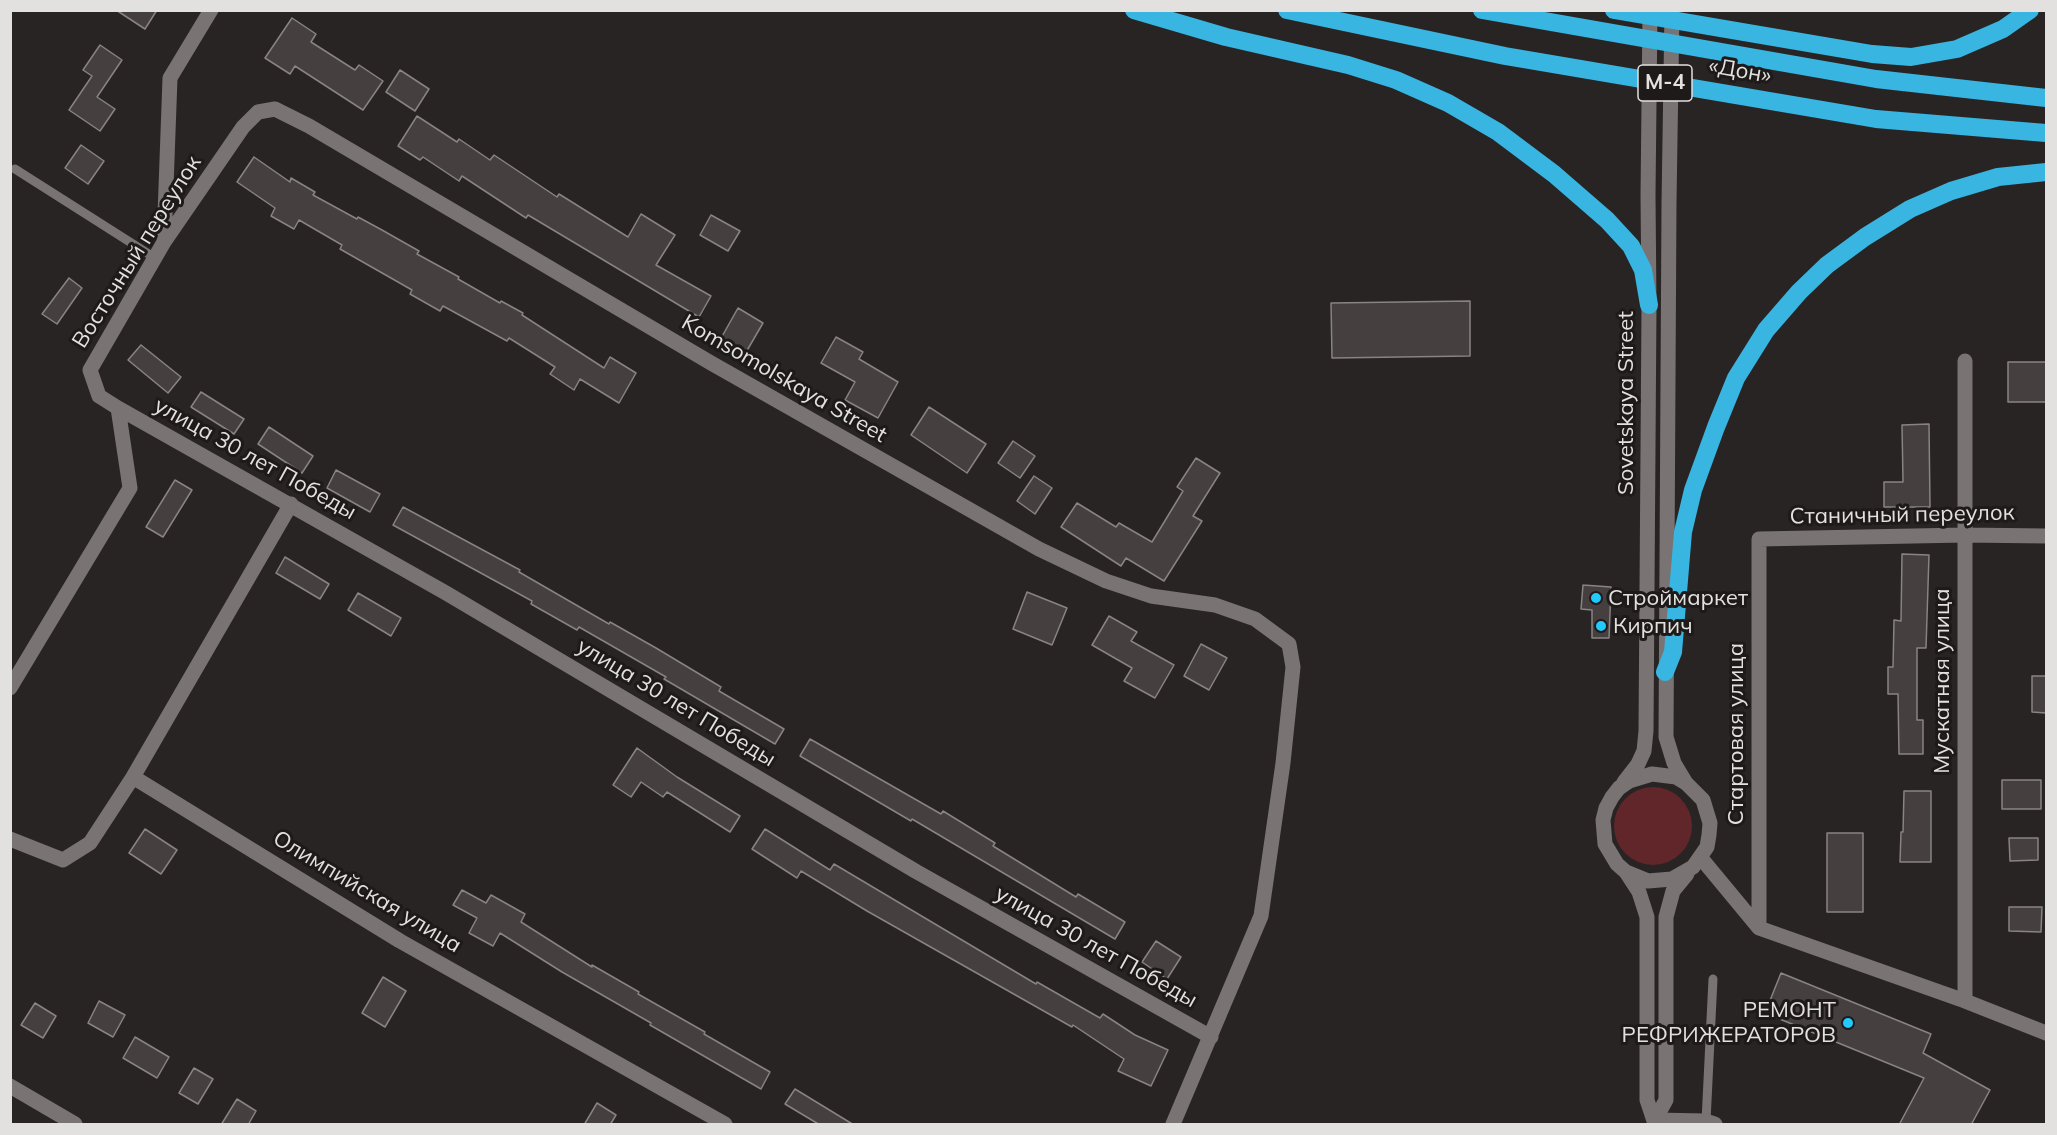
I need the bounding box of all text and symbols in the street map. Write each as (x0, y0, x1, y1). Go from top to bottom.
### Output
street label: «Дон» (1707, 53, 1773, 89)
road number: М-4 (1638, 65, 1692, 101)
street label: Восточный переулок (67, 151, 207, 353)
street label: Komsomolskaya Street (677, 309, 891, 449)
street label: Sovetskaya Street (1613, 311, 1639, 495)
street label: улица 30 лет Победы (149, 392, 361, 526)
street label: Станичный переулок (1789, 500, 2015, 530)
place label: Строймаркет (1608, 585, 1748, 611)
street label: Мускатная улица (1929, 588, 1955, 774)
marker: Строймаркет (1589, 591, 1603, 605)
place label: Кирпич (1613, 613, 1693, 639)
marker: Кирпич (1594, 619, 1608, 633)
street label: улица 30 лет Победы (572, 633, 780, 773)
street label: Стартовая улица (1723, 643, 1749, 825)
street label: Олимпийская улица (268, 825, 466, 959)
street label: улица 30 лет Победы (990, 880, 1202, 1014)
place label: РЕМОНТ РЕФРИЖЕРАТОРОВ (1622, 997, 1836, 1048)
marker: РЕМОНТ РЕФРИЖЕРАТОРОВ (1841, 1016, 1855, 1030)

